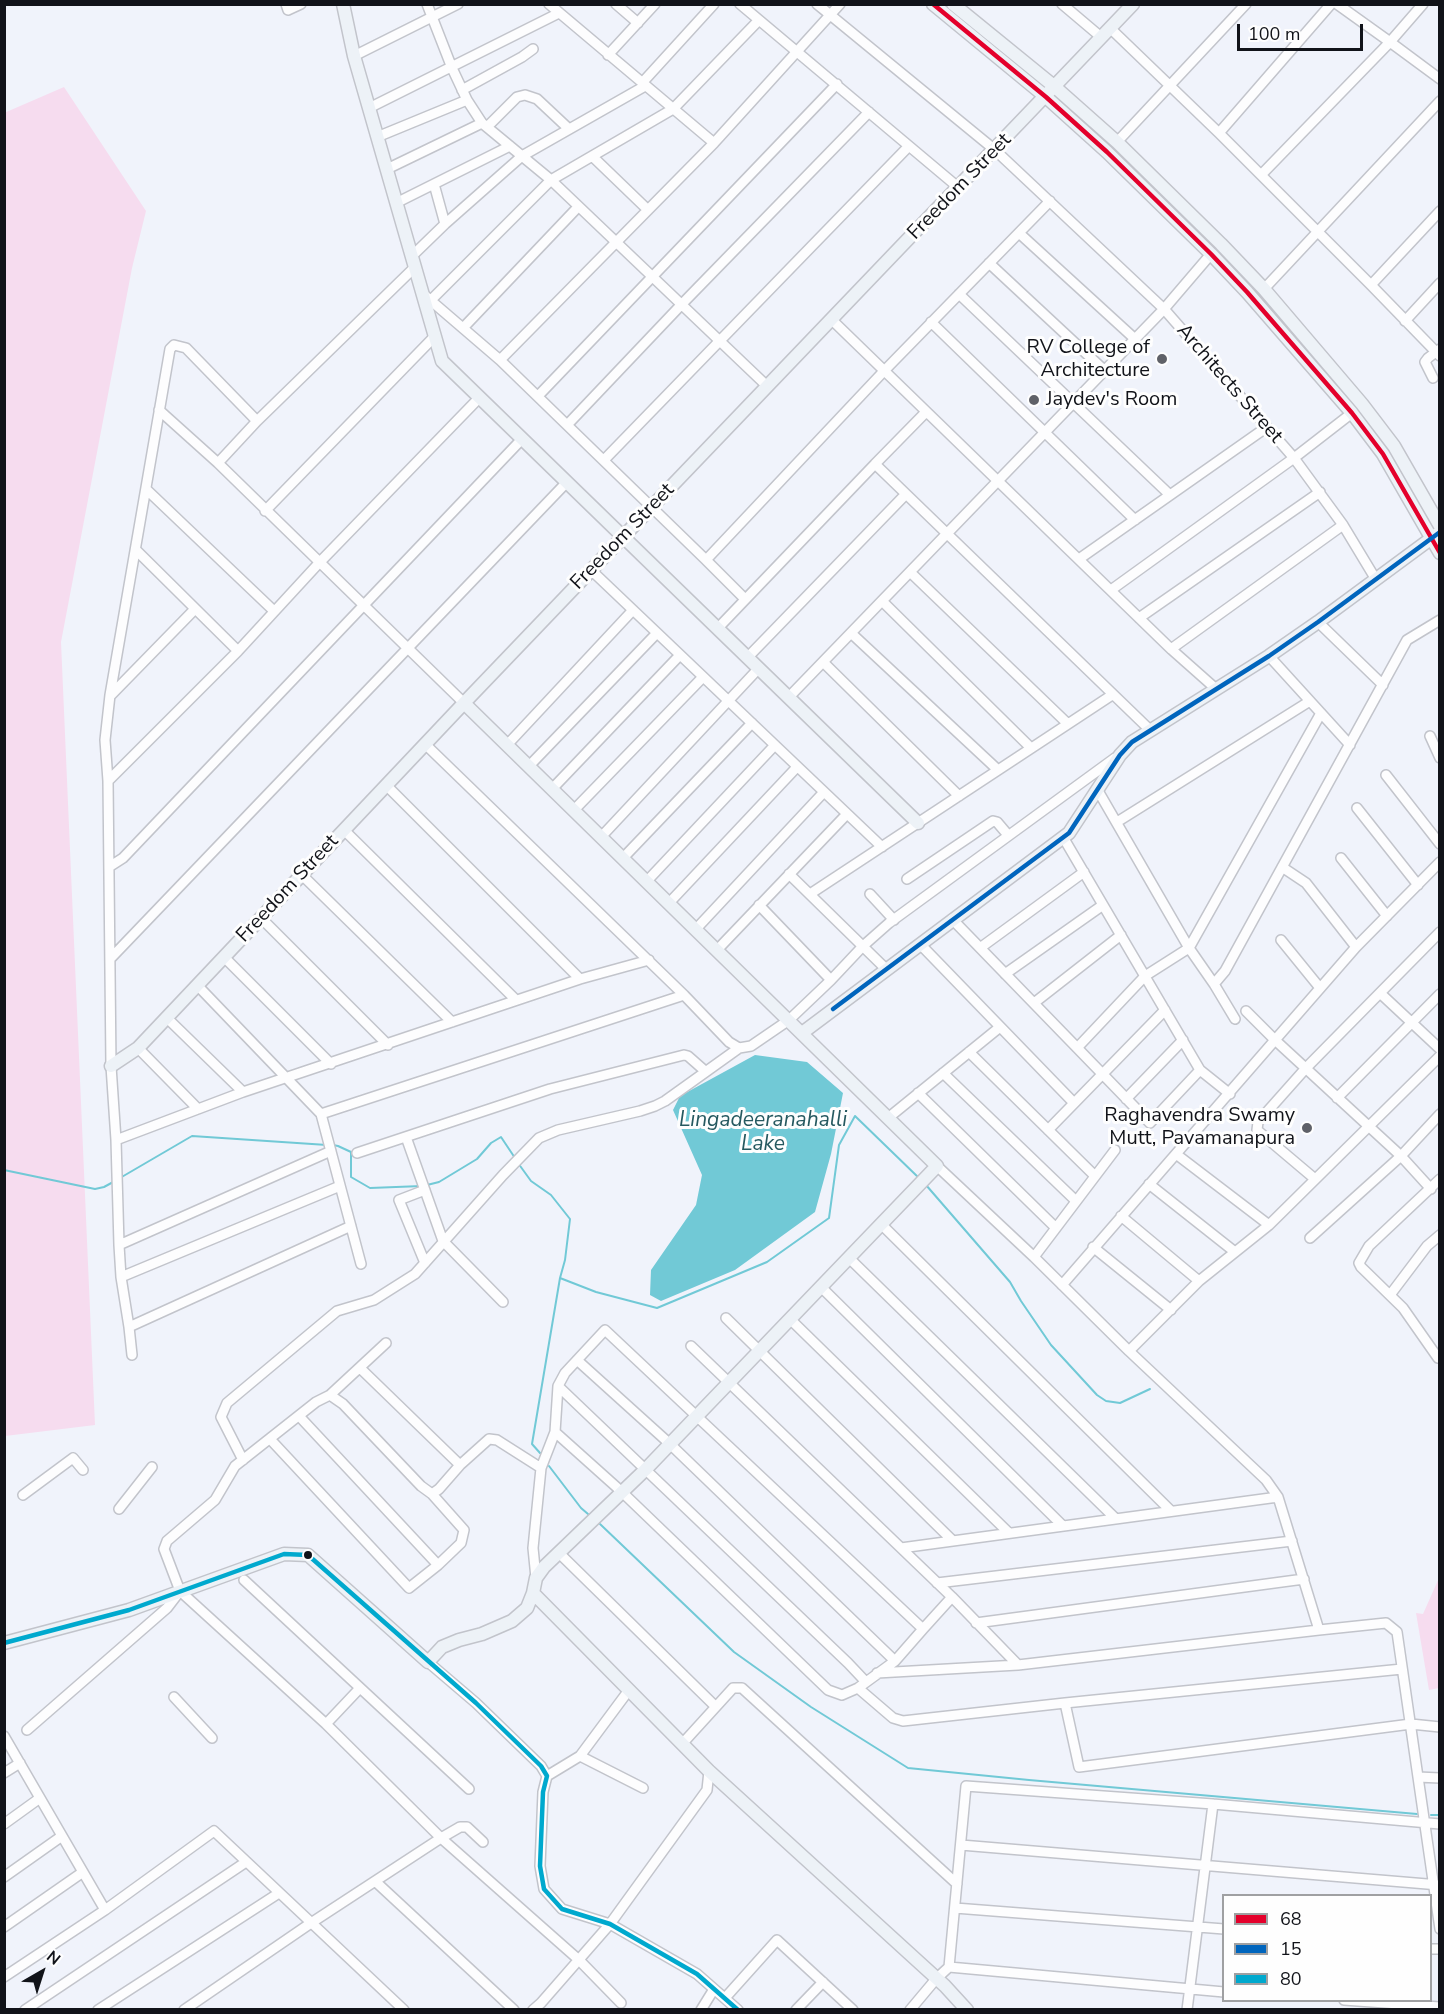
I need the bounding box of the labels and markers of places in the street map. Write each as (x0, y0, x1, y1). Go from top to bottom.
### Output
place label: RV College of Architecture (1026, 336, 1150, 383)
marker: RV College of Architecture (1155, 352, 1169, 366)
place label: Jaydev's Room (1046, 388, 1177, 412)
marker: Jaydev's Room (1027, 393, 1041, 407)
place label: Raghavendra Swamy Mutt, Pavamanapura (1104, 1104, 1295, 1151)
marker: Raghavendra Swamy Mutt, Pavamanapura (1300, 1121, 1314, 1135)
unlabelled marker (302, 1549, 314, 1561)

